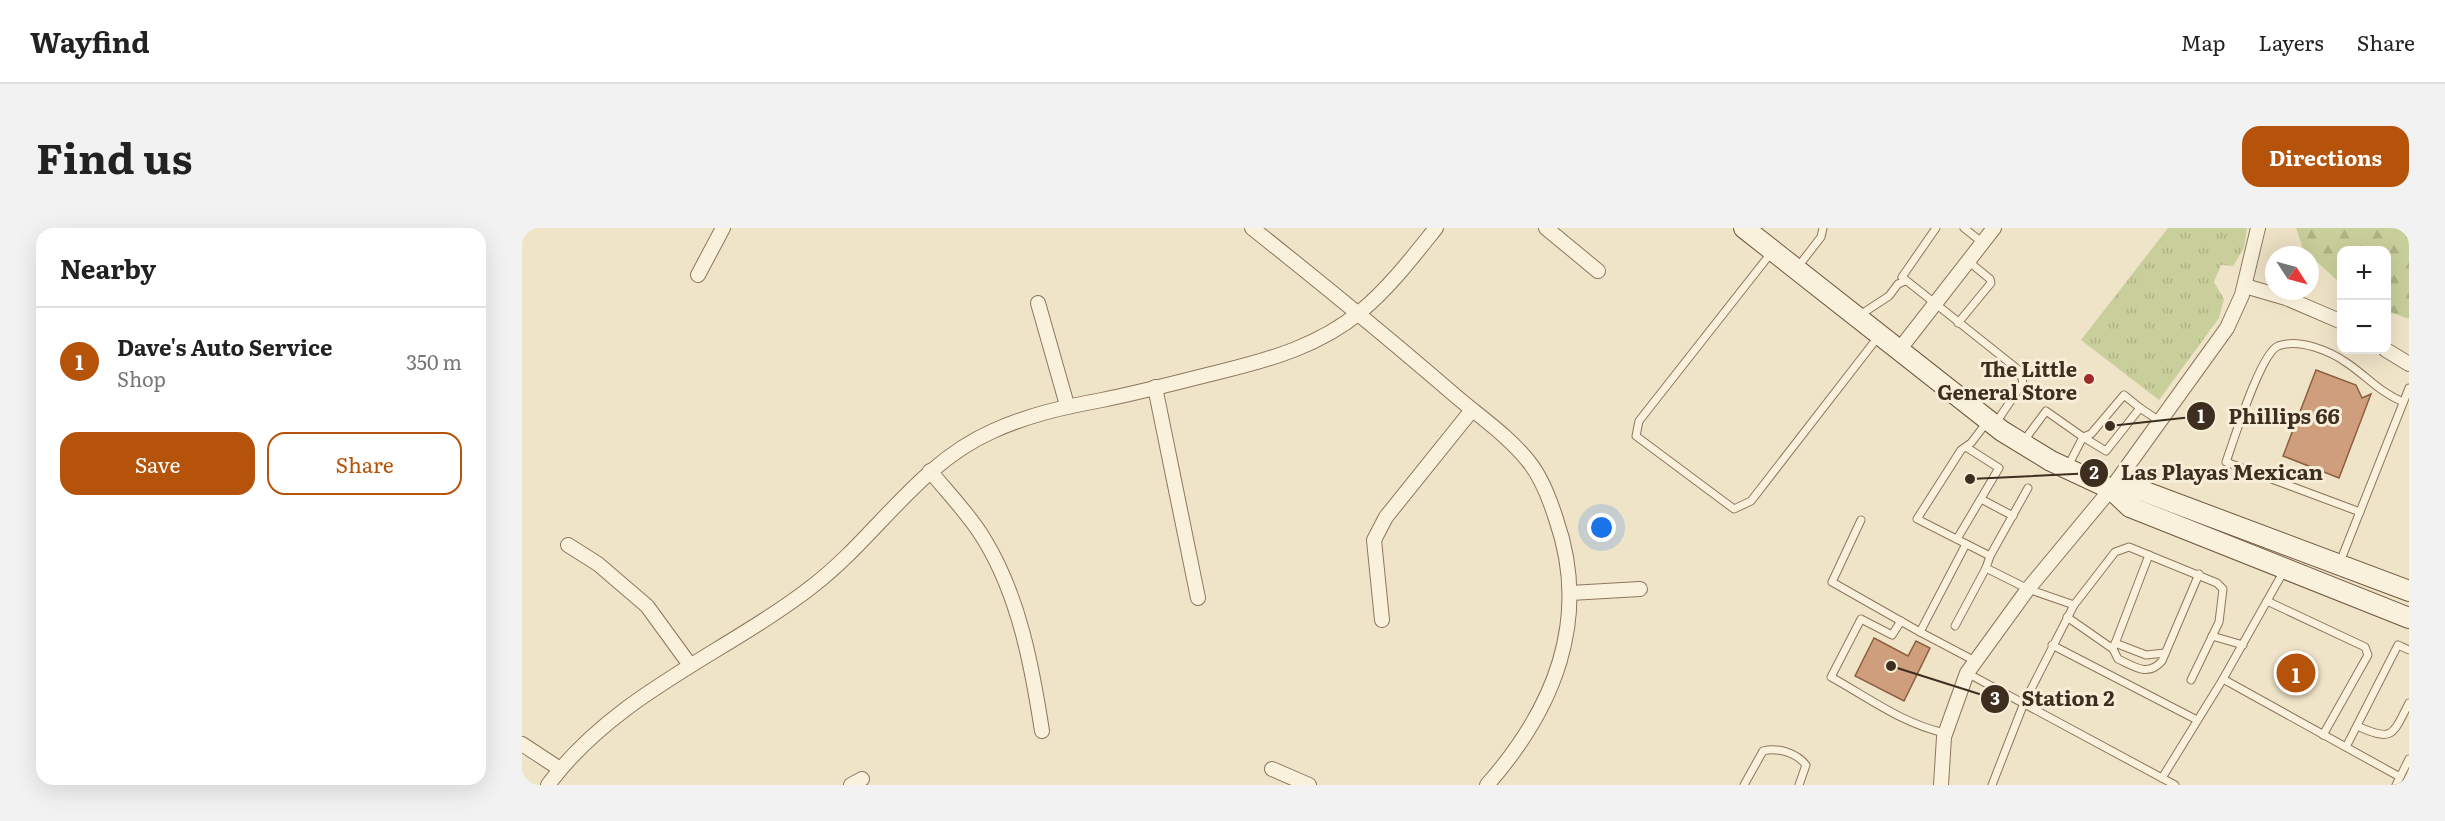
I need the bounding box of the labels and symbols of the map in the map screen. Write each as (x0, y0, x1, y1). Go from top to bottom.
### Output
north arrow (2265, 246, 2319, 300)
place label: The Little General Store (1937, 353, 2077, 406)
marker: The Little General Store (2082, 372, 2096, 386)
callout: Phillips 66 (2186, 397, 2352, 436)
text: Phillips 66 (2228, 399, 2340, 430)
text: 1 (2197, 402, 2205, 429)
callout: Las Playas Mexican (2079, 453, 2335, 492)
text: Las Playas Mexican (2121, 455, 2324, 486)
text: 2 (2089, 458, 2099, 485)
your location (1587, 513, 1616, 542)
pin: 1 (2276, 650, 2316, 696)
callout: Station 2 (1980, 679, 2127, 718)
text: Station 2 (2021, 681, 2115, 712)
text: 3 (1990, 684, 2000, 711)

